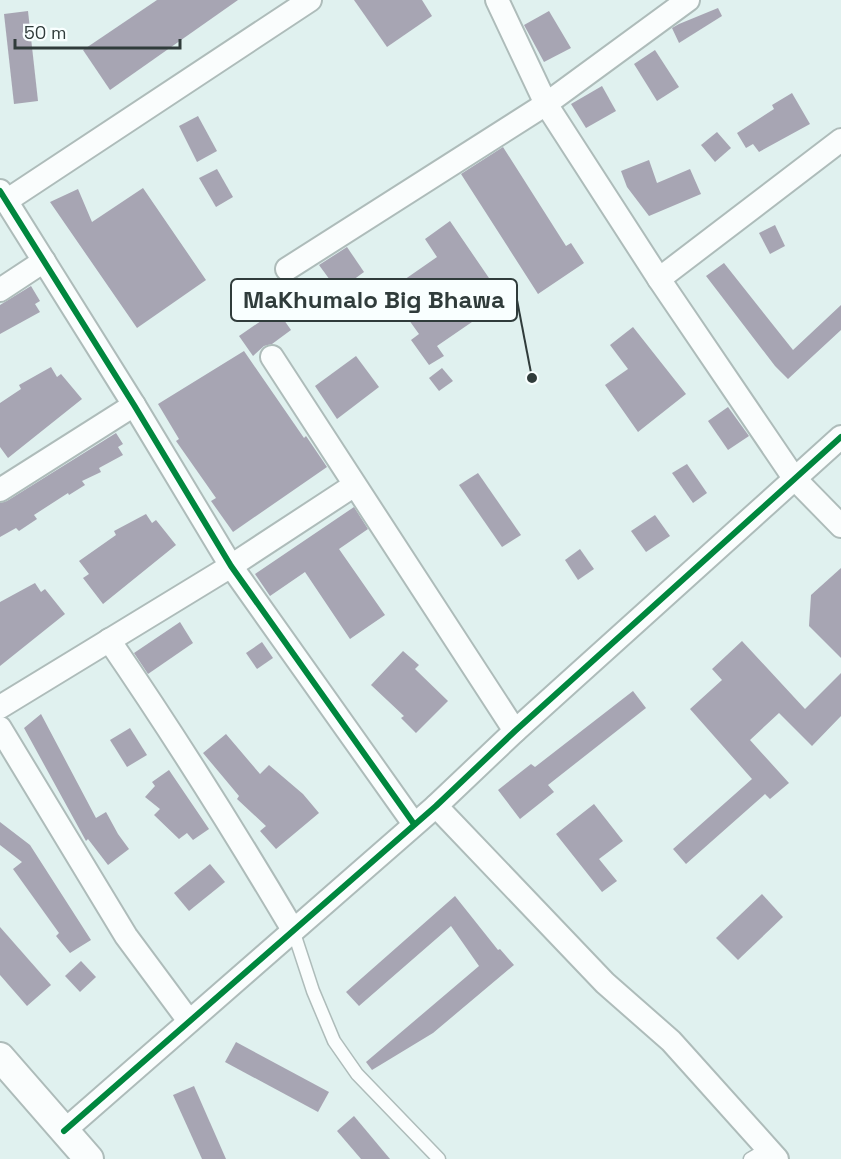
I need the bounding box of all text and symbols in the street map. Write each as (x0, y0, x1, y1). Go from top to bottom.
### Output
scale bar (15, 12, 180, 50)
text: 50 m (24, 21, 66, 44)
callout: MaKhumalo Big Bhawa (231, 279, 517, 321)
text: MaKhumalo Big Bhawa (243, 284, 505, 315)

